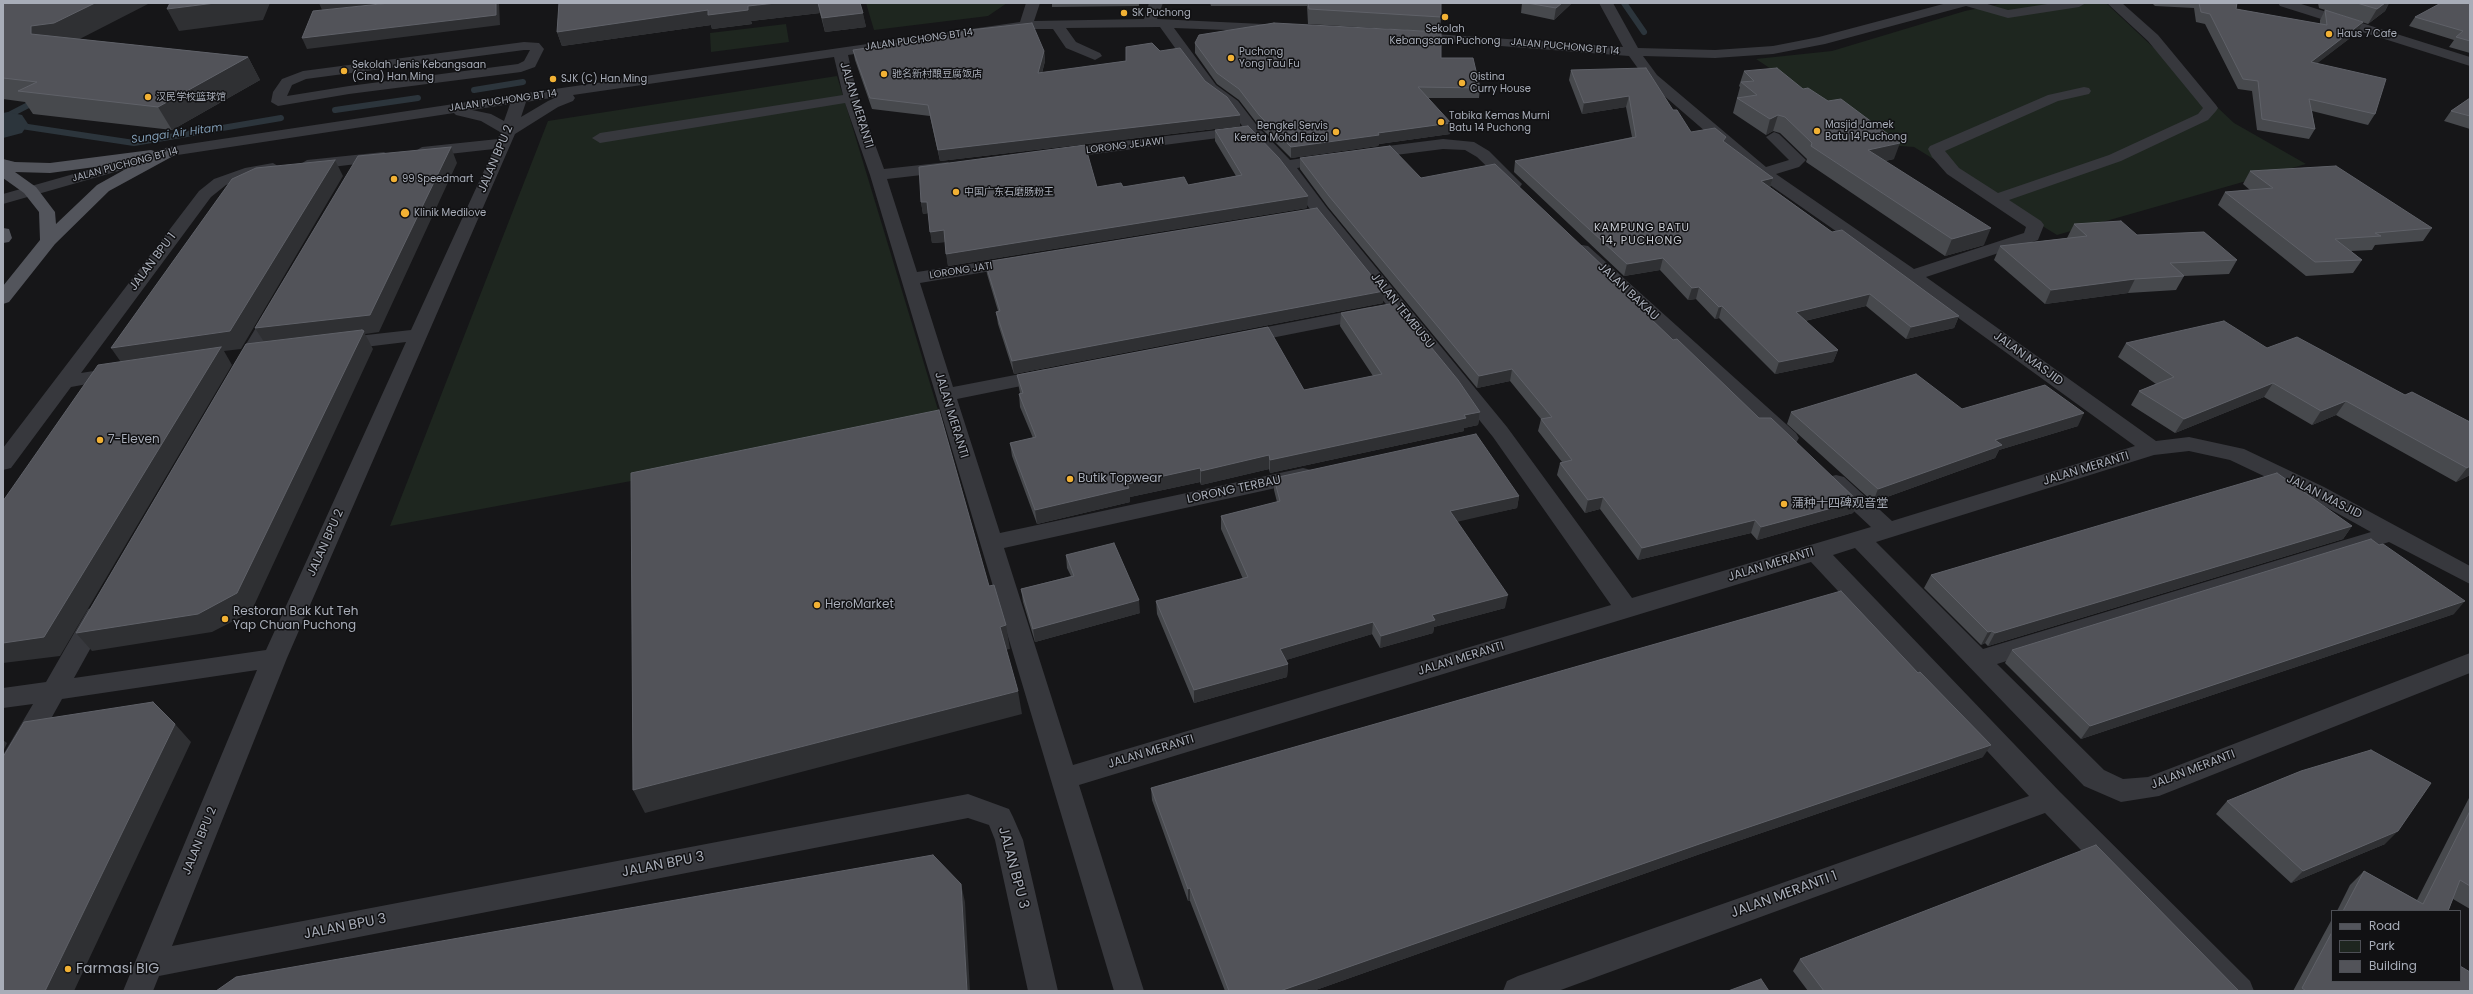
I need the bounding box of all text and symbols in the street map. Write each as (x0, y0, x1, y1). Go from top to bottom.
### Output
place label: SK Puchong (1132, 7, 1191, 19)
marker: SK Puchong (1119, 8, 1129, 18)
marker: Sekolah Kebangsaan Puchong (1440, 12, 1450, 22)
place label: Sekolah Kebangsaan Puchong (1390, 23, 1500, 46)
street label: JALAN PUCHONG BT 14 (864, 26, 974, 54)
place label: Haus 7 Cafe (2337, 28, 2397, 40)
marker: Haus 7 Cafe (2324, 29, 2334, 39)
street label: JALAN PUCHONG BT 14 (1510, 36, 1620, 58)
place label: Puchong Yong Tau Fu (1239, 46, 1300, 70)
marker: Puchong Yong Tau Fu (1226, 53, 1236, 63)
place label: Sekolah Jenis Kebangsaan (Cina) Han Ming (352, 59, 486, 82)
street label: JALAN MERANTI (836, 60, 876, 150)
marker: Sekolah Jenis Kebangsaan (Cina) Han Ming (339, 66, 349, 76)
place label: 驰名新村酿豆腐饭店 (892, 68, 982, 80)
marker: 驰名新村酿豆腐饭店 (879, 69, 889, 79)
place label: Qistina Curry House (1470, 71, 1531, 94)
place label: SJK (C) Han Ming (561, 73, 647, 85)
marker: SJK (C) Han Ming (548, 74, 558, 84)
marker: Qistina Curry House (1457, 78, 1467, 88)
street label: JALAN PUCHONG BT 14 (448, 87, 558, 115)
place label: 汉民学校篮球馆 (156, 91, 226, 103)
marker: 汉民学校篮球馆 (143, 92, 153, 102)
place label: Tabika Kemas Murni Batu 14 Puchong (1449, 110, 1550, 134)
marker: Tabika Kemas Murni Batu 14 Puchong (1436, 117, 1446, 127)
place label: Masjid Jamek Batu 14 Puchong (1825, 119, 1907, 142)
place label: Bengkel Servis Kereta Mohd Faizol (1234, 120, 1328, 144)
water label: Sungai Air Hitam (131, 121, 223, 147)
street label: JALAN BPU 2 (475, 123, 517, 195)
marker: Masjid Jamek Batu 14 Puchong (1812, 126, 1822, 136)
marker: Bengkel Servis Kereta Mohd Faizol (1331, 127, 1341, 137)
street label: LORONG JEJAWI (1085, 135, 1165, 157)
street label: JALAN PUCHONG BT 14 (71, 145, 179, 185)
place label: 99 Speedmart (402, 173, 473, 185)
marker: 99 Speedmart (389, 174, 399, 184)
place label: 中国广东石磨肠粉王 (964, 186, 1054, 198)
marker: 中国广东石磨肠粉王 (951, 187, 961, 197)
marker: Klinik Medilove (399, 207, 411, 219)
place label: Klinik Medilove (414, 207, 486, 219)
district label: KAMPUNG BATU 14, PUCHONG (1594, 221, 1690, 247)
street label: JALAN BPU 1 (127, 230, 179, 294)
street label: LORONG JATI (929, 260, 993, 282)
street label: JALAN BAKAU (1595, 260, 1661, 324)
street label: JALAN TEMBUSU (1367, 270, 1437, 352)
street label: JALAN MASJID (1990, 329, 2066, 389)
street label: JALAN MERANTI (931, 370, 971, 460)
place label: 7-Eleven (108, 433, 160, 447)
marker: 7-Eleven (95, 435, 105, 445)
street label: JALAN MERANTI (2041, 449, 2131, 489)
place label: Butik Topwear (1078, 472, 1162, 486)
street label: JALAN MASJID (2284, 472, 2364, 522)
street label: LORONG TERBAU (1186, 473, 1282, 507)
marker: Butik Topwear (1065, 474, 1075, 484)
place label: 蒲种十四碑观音堂 (1792, 497, 1888, 511)
marker: 蒲种十四碑观音堂 (1779, 499, 1789, 509)
street label: JALAN BPU 2 (305, 507, 347, 579)
street label: JALAN MERANTI (1726, 545, 1816, 585)
place label: HeroMarket (825, 598, 894, 612)
marker: HeroMarket (812, 600, 822, 610)
place label: Restoran Bak Kut Teh Yap Chuan Puchong (233, 605, 358, 633)
marker: Restoran Bak Kut Teh Yap Chuan Puchong (220, 614, 230, 624)
street label: JALAN MERANTI (1416, 639, 1506, 679)
street label: JALAN MERANTI (1106, 732, 1196, 772)
street label: JALAN MERANTI (2149, 747, 2237, 793)
street label: JALAN BPU 2 (180, 805, 220, 877)
street label: JALAN BPU 3 (994, 825, 1032, 911)
street label: JALAN BPU 3 (620, 849, 706, 881)
street label: JALAN MERANTI 1 (1728, 868, 1840, 922)
legend (2331, 910, 2461, 982)
street label: JALAN BPU 3 (302, 911, 388, 943)
text: Road (2369, 917, 2400, 934)
text: Park (2369, 937, 2395, 954)
text: Building (2369, 957, 2417, 974)
place label: Farmasi BIG (76, 961, 159, 977)
marker: Farmasi BIG (63, 964, 73, 974)

